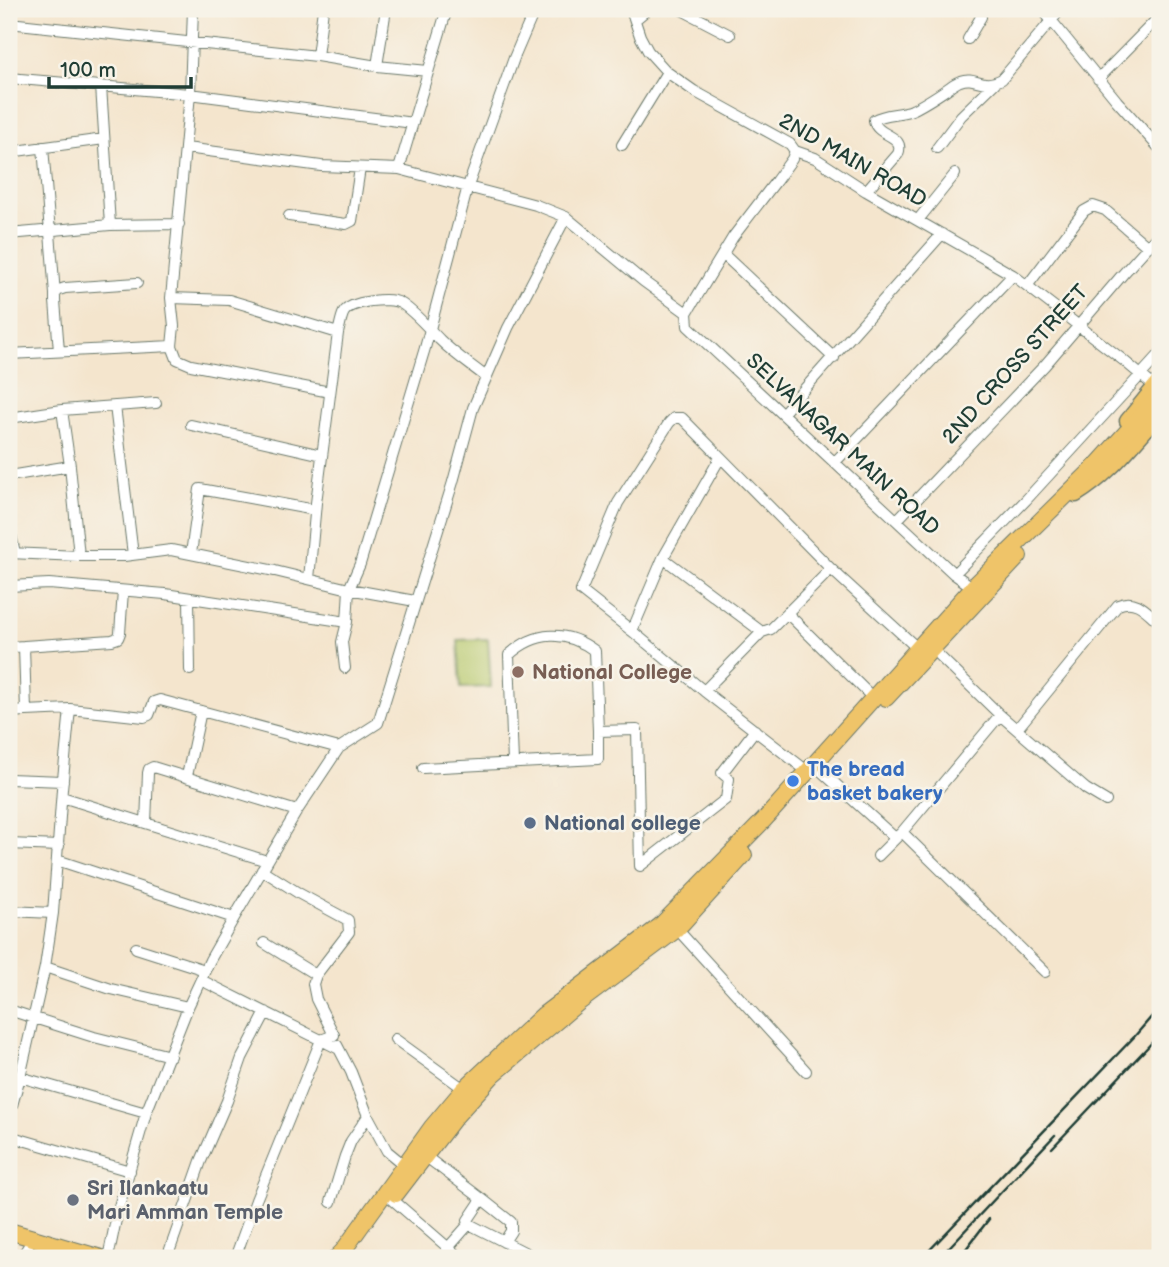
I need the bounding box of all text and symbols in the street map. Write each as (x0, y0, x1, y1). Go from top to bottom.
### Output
scale bar (49, 46, 191, 90)
text: 100 m (60, 58, 116, 83)
street label: 2ND MAIN ROAD (774, 108, 931, 213)
street label: 2ND CROSS STREET (937, 279, 1094, 449)
street label: SELVANAGAR MAIN ROAD (741, 348, 944, 541)
place label: National College (532, 660, 692, 685)
marker: National College (510, 664, 526, 680)
place label: The bread basket bakery (807, 757, 943, 806)
marker: The bread basket bakery (785, 773, 801, 789)
place label: National college (544, 811, 701, 836)
marker: National college (522, 815, 538, 831)
place label: Sri Ilankaatu Mari Amman Temple (87, 1176, 283, 1225)
marker: Sri Ilankaatu Mari Amman Temple (65, 1192, 81, 1208)

